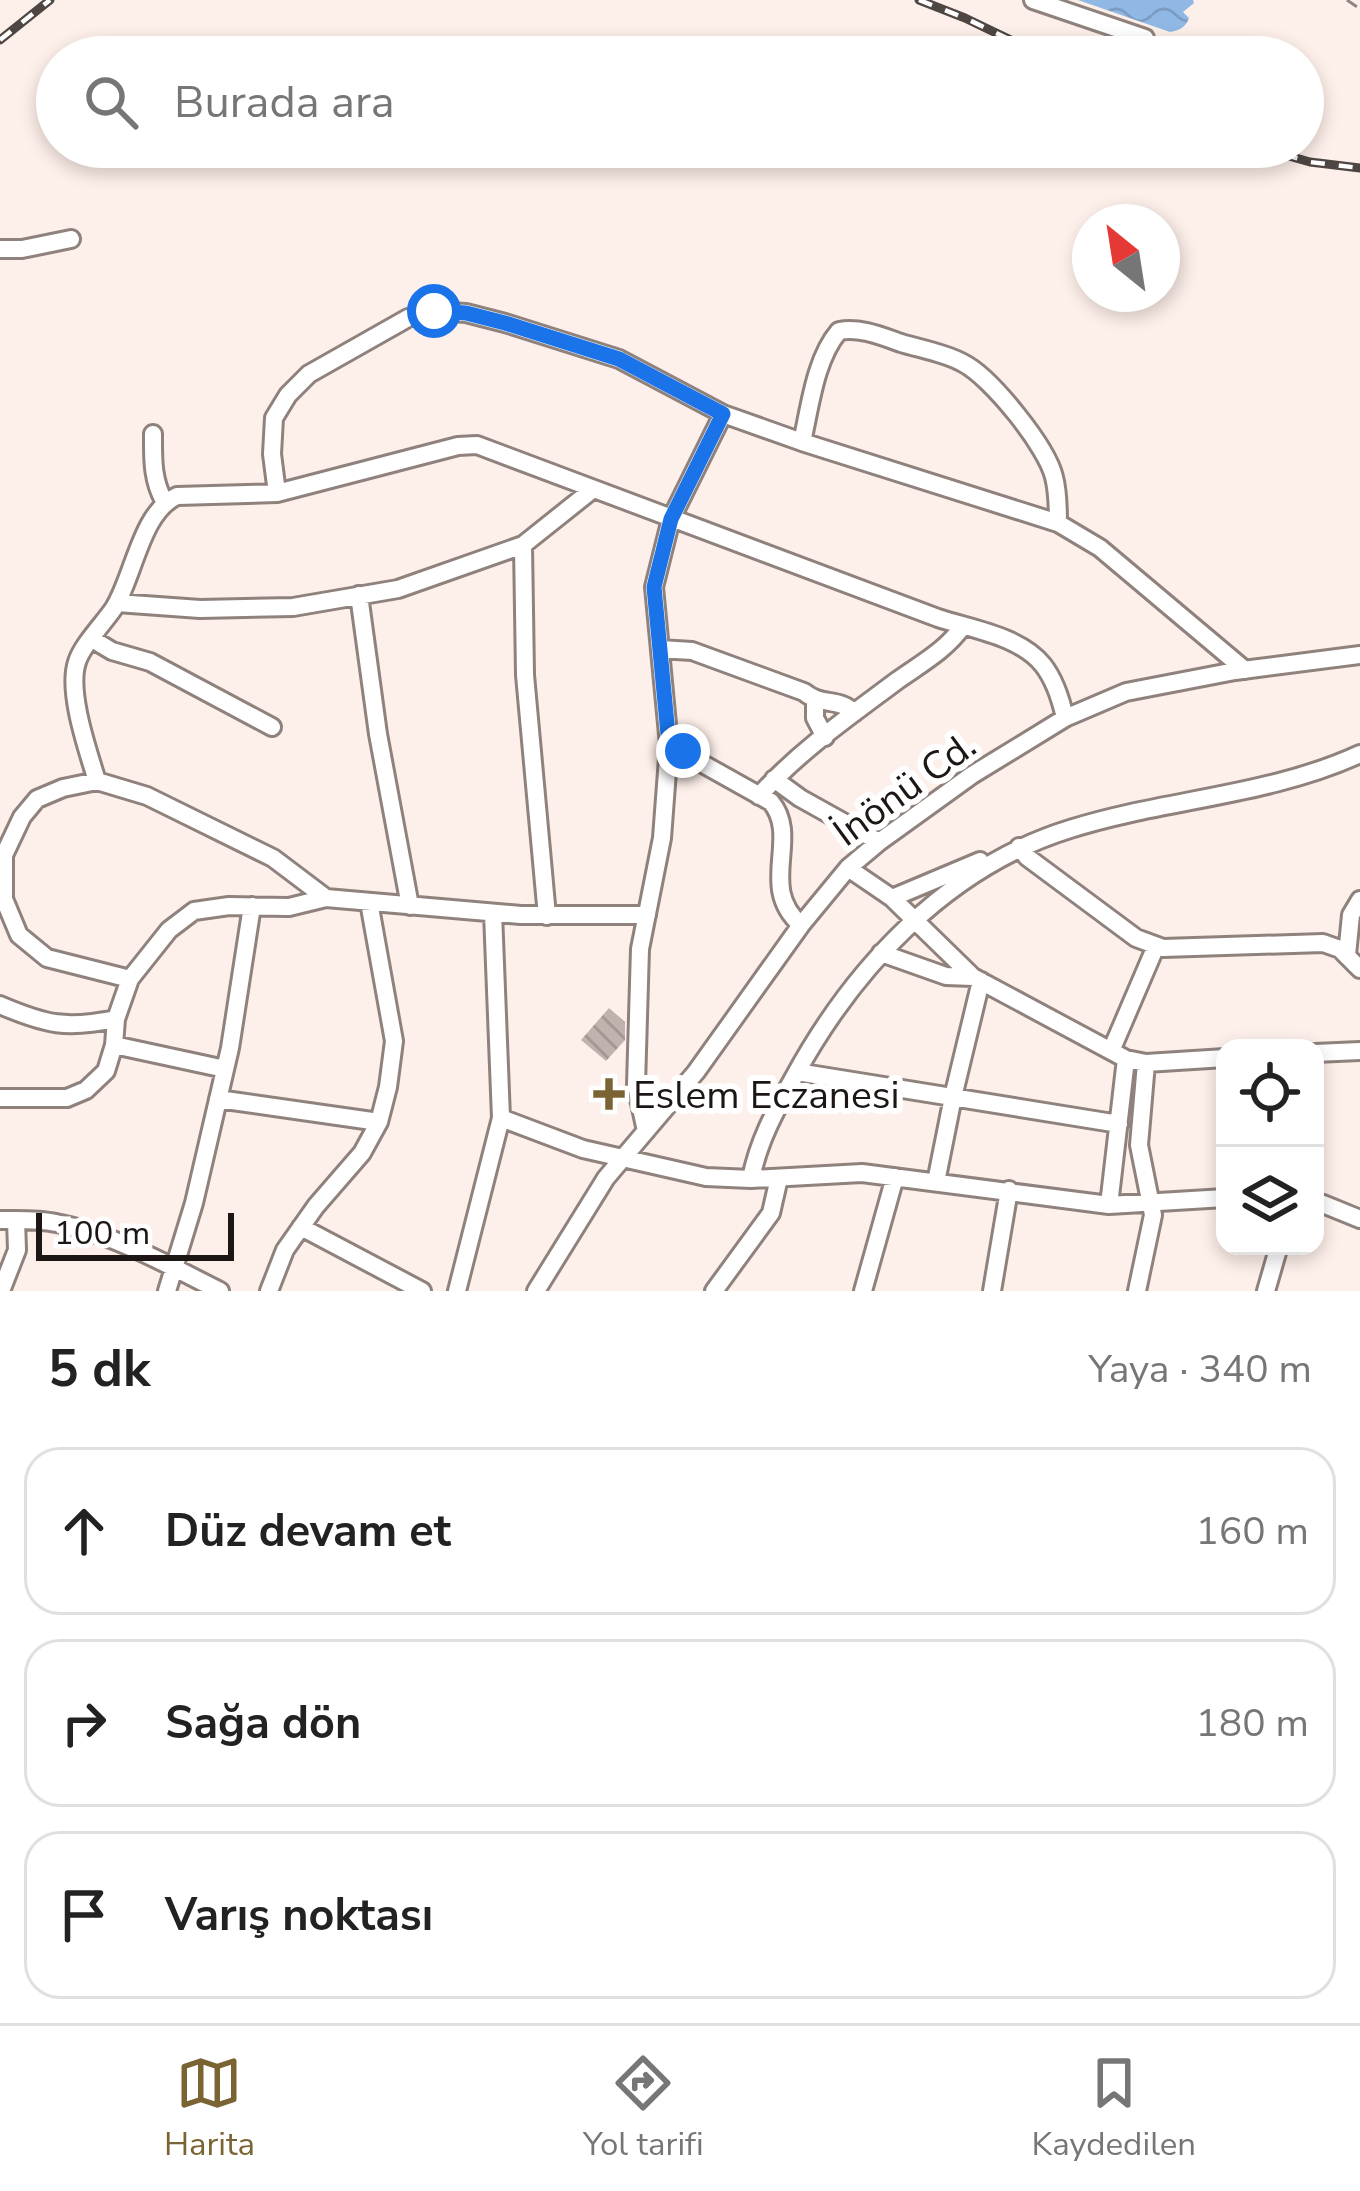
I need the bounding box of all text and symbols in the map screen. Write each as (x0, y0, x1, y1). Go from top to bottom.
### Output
search box (36, 36, 1324, 168)
icon: search (78, 69, 144, 135)
text: Burada ara (174, 72, 395, 133)
north arrow (1072, 204, 1180, 312)
route start (407, 284, 461, 338)
street label: İnönü Cd. (823, 719, 987, 859)
route end (656, 724, 710, 778)
map controls (1216, 1039, 1324, 1255)
button: locate (1216, 1039, 1324, 1147)
place label: Eslem Eczanesi (633, 1069, 900, 1122)
marker: Eslem Eczanesi (596, 1081, 622, 1107)
button: layers (1216, 1147, 1324, 1255)
scale bar (36, 1207, 234, 1260)
text: 100 m (54, 1211, 150, 1256)
text: 5 dk (48, 1334, 150, 1404)
text: Yaya · 340 m (1088, 1343, 1312, 1396)
icon: ahead (51, 1498, 117, 1564)
text: Düz devam et (165, 1501, 451, 1562)
text: 160 m (1195, 1505, 1309, 1558)
icon: right (51, 1690, 117, 1756)
text: Sağa dön (165, 1693, 361, 1754)
text: 180 m (1195, 1697, 1309, 1750)
icon: arrive (51, 1882, 117, 1948)
text: Varış noktası (165, 1885, 433, 1946)
tab: Harita (164, 2050, 255, 2167)
tab: Yol tarifi (583, 2050, 704, 2167)
tab: Kaydedilen (1032, 2050, 1196, 2167)

